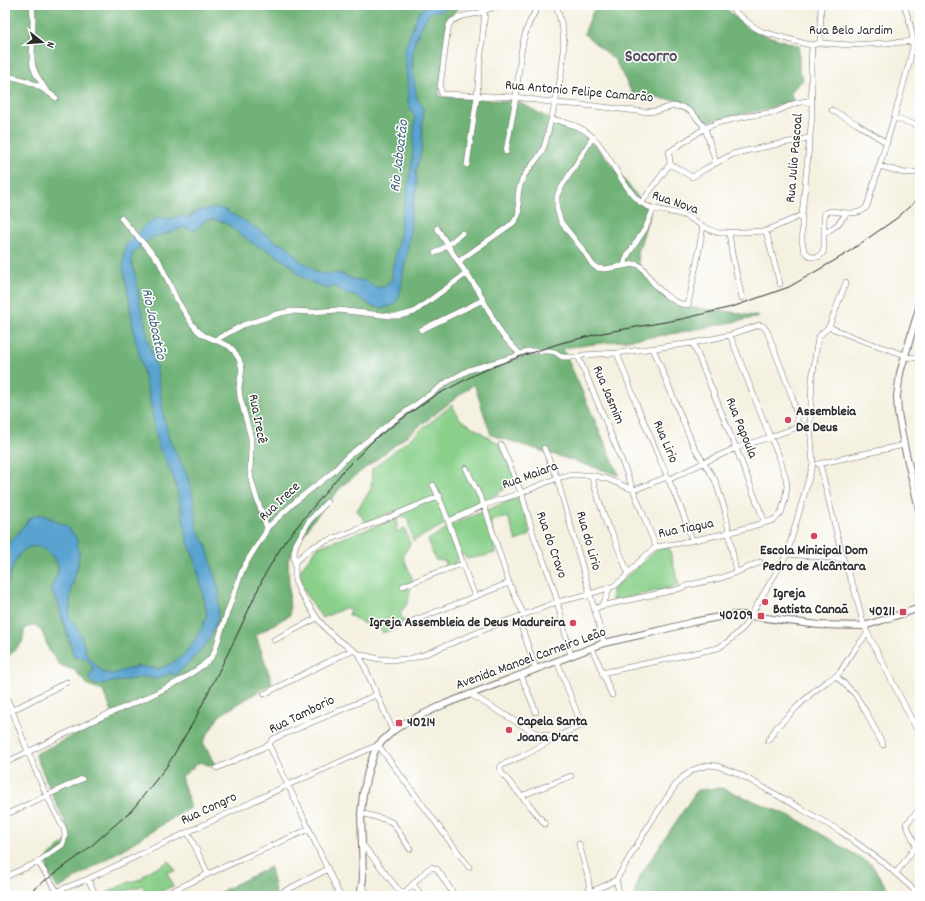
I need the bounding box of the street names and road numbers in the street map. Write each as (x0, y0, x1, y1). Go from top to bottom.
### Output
street label: Rua Belo Jardim (809, 21, 893, 41)
street label: Rua Antonio Felipe Camarão (504, 76, 654, 108)
street label: Rua Julio Pascoal (781, 112, 809, 204)
street label: Rua Nova (649, 186, 701, 220)
street label: Rua Jasmim (587, 363, 629, 427)
street label: Rua Irecê (242, 393, 272, 445)
street label: Rua Papoula (720, 395, 762, 462)
street label: Rua Lirio (647, 417, 683, 467)
street label: Rua Maiara (499, 456, 561, 495)
street label: Rua Irece (255, 478, 305, 526)
street label: Rua do Cravo (530, 509, 572, 581)
street label: Rua do Lirio (570, 509, 606, 573)
street label: Rua Tiagua (657, 514, 716, 544)
street label: Avenida Manoel Carneiro Leão (453, 622, 609, 696)
street label: Rua Tamborio (266, 691, 338, 739)
street label: Rua Congro (178, 787, 240, 831)

